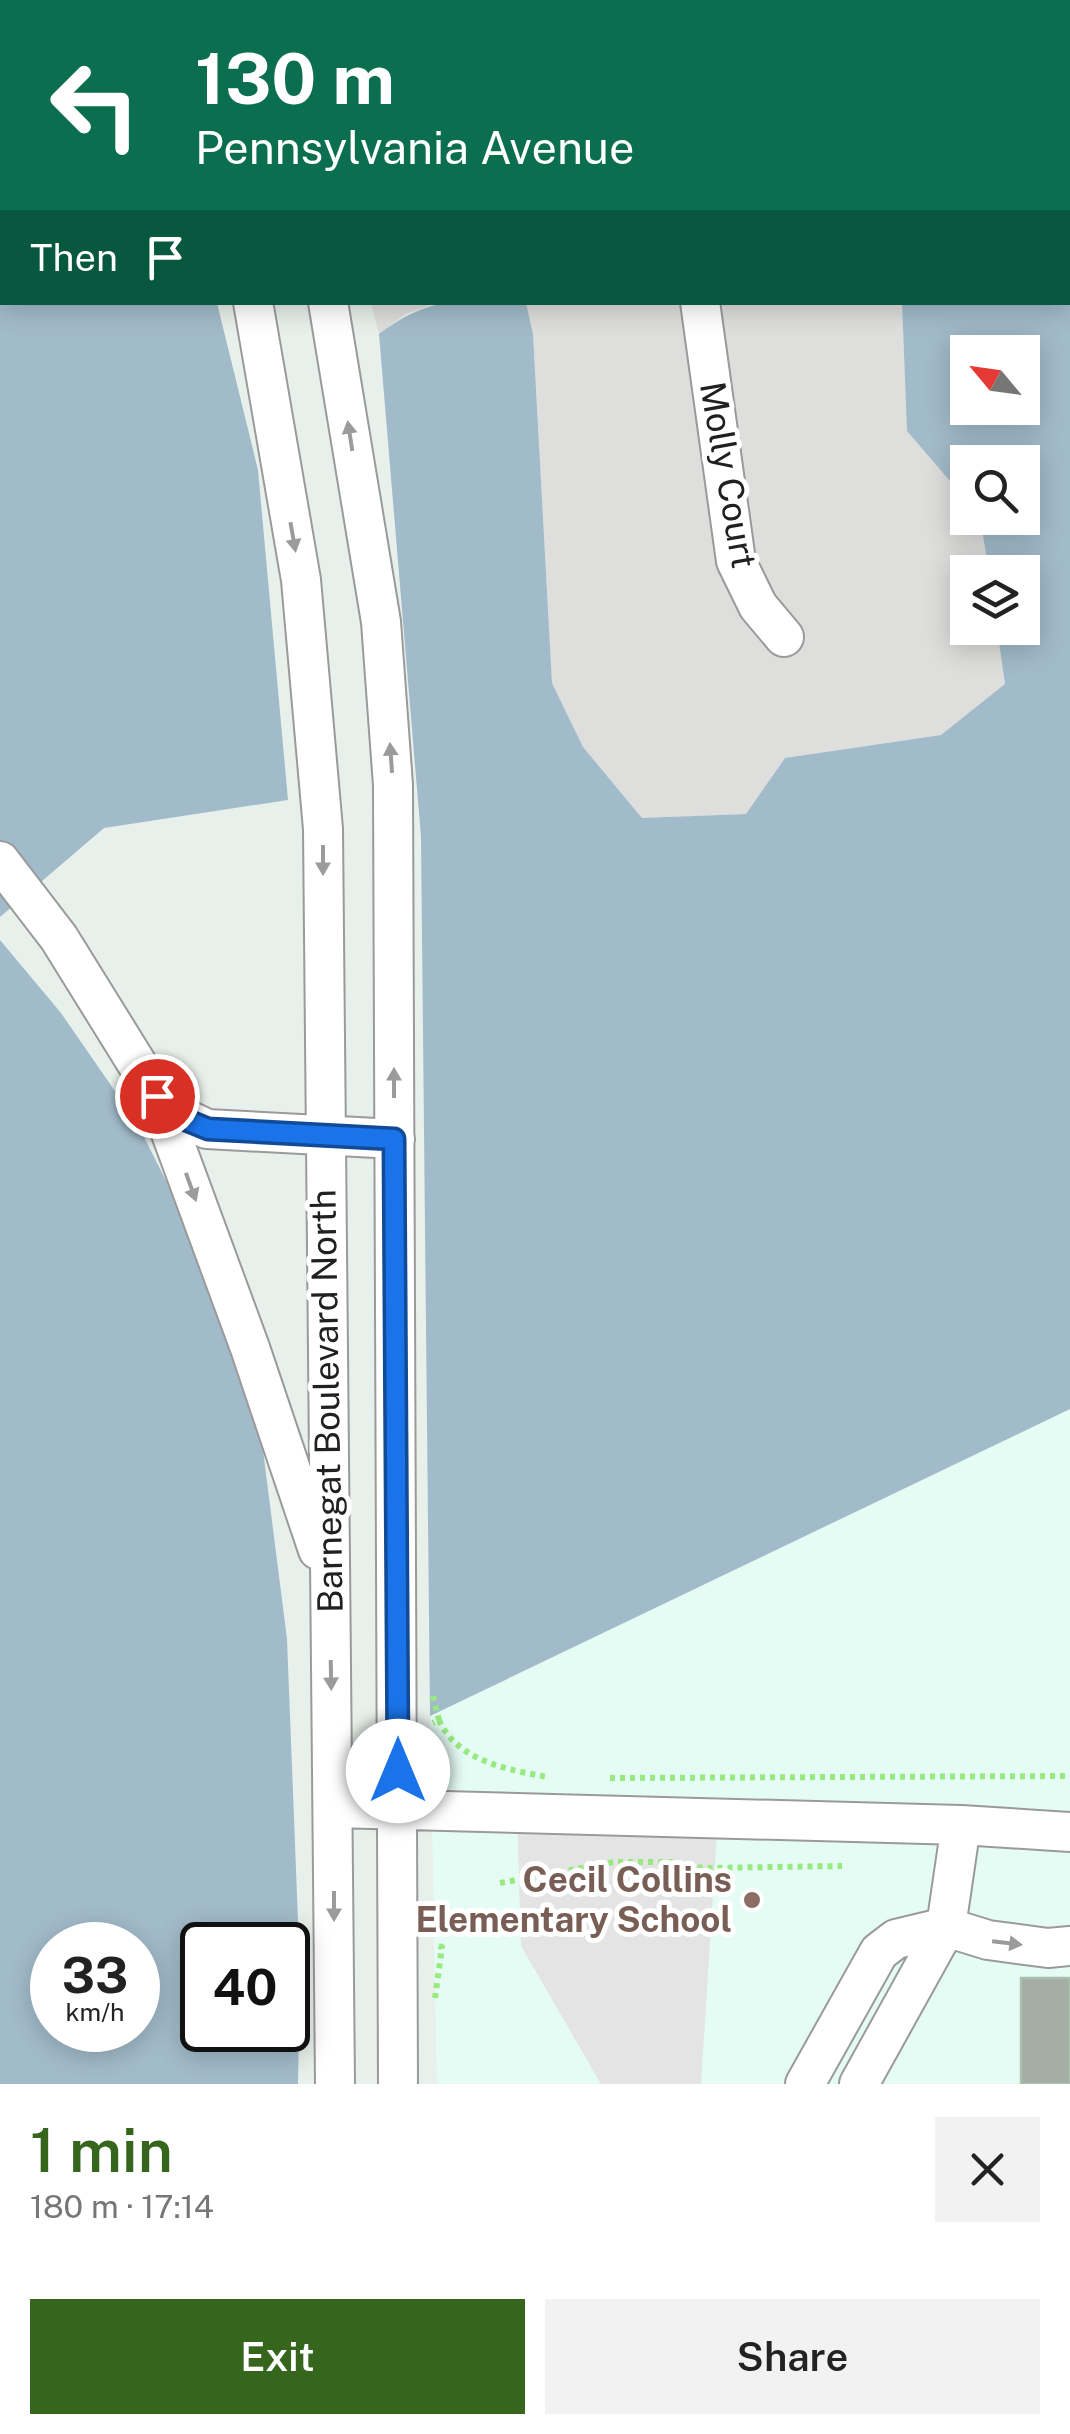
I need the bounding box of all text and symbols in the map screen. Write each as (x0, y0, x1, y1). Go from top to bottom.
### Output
text: 130 m (195, 37, 395, 120)
icon: left (30, 40, 160, 170)
text: Pennsylvania Avenue (195, 121, 634, 174)
icon: arrive (138, 230, 193, 285)
text: Then (30, 235, 118, 280)
north arrow (950, 335, 1040, 425)
map controls (950, 335, 1040, 645)
street label: Molly Court (692, 378, 765, 571)
one-way arrow (342, 420, 357, 451)
button: search (950, 445, 1040, 535)
one-way arrow (286, 521, 302, 553)
button: layers (950, 555, 1040, 645)
one-way arrow (382, 742, 398, 774)
one-way arrow (315, 845, 331, 877)
pin (115, 1054, 200, 1139)
one-way arrow (386, 1067, 402, 1099)
icon: arrive (130, 1069, 185, 1124)
one-way arrow (184, 1173, 199, 1203)
street label: Barnegat Boulevard North (302, 1189, 351, 1613)
one-way arrow (323, 1659, 339, 1691)
position arrow (346, 1719, 450, 1823)
place label: Cecil Collins Elementary School (416, 1859, 732, 1940)
marker: Cecil Collins Elementary School (741, 1889, 763, 1911)
one-way arrow (326, 1890, 342, 1922)
speed limit sign: 40 (180, 1922, 310, 2052)
one-way arrow (991, 1935, 1023, 1951)
text: 33 (62, 1945, 128, 2004)
text: km/h (66, 1997, 124, 2027)
text: 1 min (30, 2115, 173, 2186)
button: close (935, 2117, 1040, 2222)
text: 180 m · 17:14 (30, 2188, 214, 2225)
button: Exit (30, 2299, 525, 2414)
button: Share (545, 2299, 1040, 2414)

